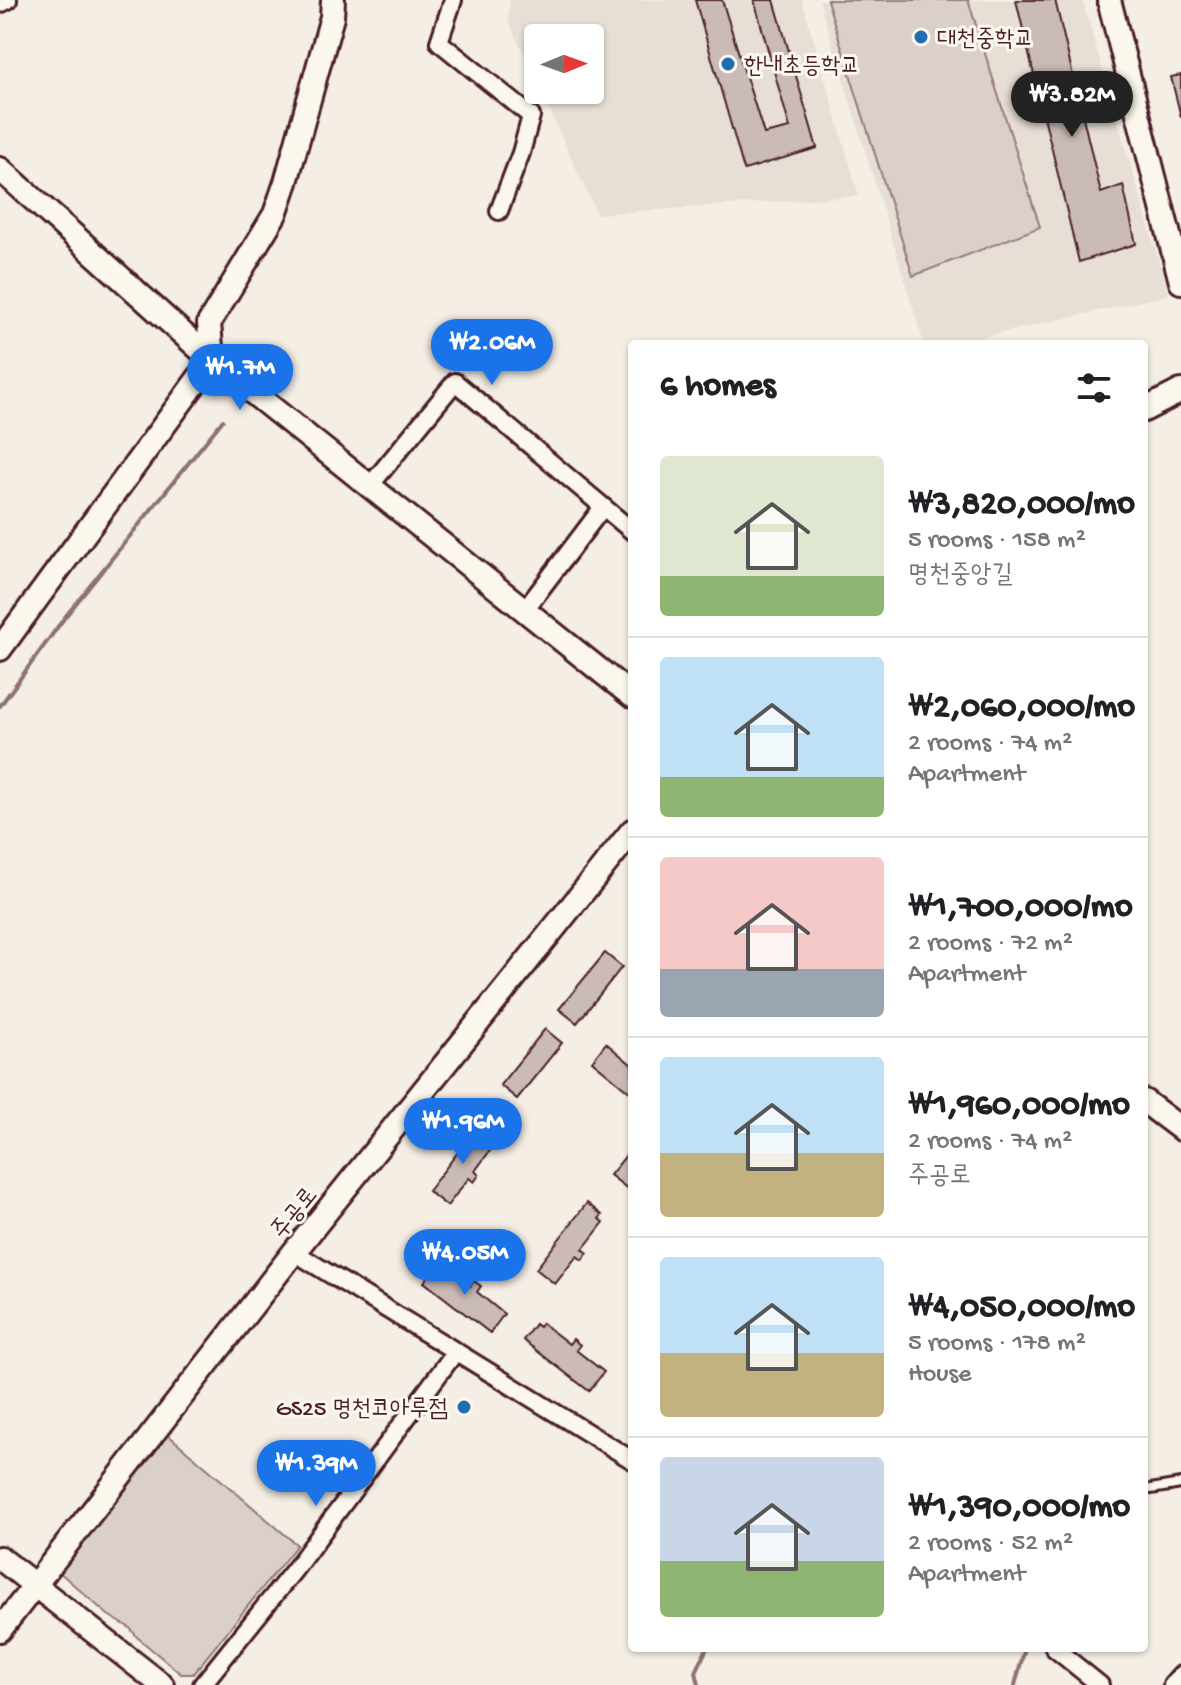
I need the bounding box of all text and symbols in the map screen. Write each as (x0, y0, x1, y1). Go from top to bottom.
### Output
north arrow (524, 24, 604, 104)
map controls (524, 24, 604, 104)
place label: 대천중학교 (937, 26, 1034, 55)
marker: 대천중학교 (912, 28, 930, 46)
place label: 한내초등학교 (744, 53, 860, 82)
marker: 한내초등학교 (719, 55, 737, 73)
pin: ₩3.82M (1007, 71, 1137, 139)
text: ₩3.82M (1029, 81, 1115, 112)
pin: ₩2.06M (427, 319, 557, 387)
text: ₩2.06M (449, 329, 535, 360)
pin: ₩1.7M (184, 344, 296, 412)
text: ₩1.7M (205, 354, 275, 385)
icon: filters (1072, 366, 1116, 410)
text: 6 homes (660, 368, 775, 408)
text: ₩3,820,000/mo (908, 486, 1135, 526)
icon: home (724, 488, 820, 584)
text: 5 rooms · 158 m² (908, 526, 1086, 557)
text: 명천중앙길 (908, 561, 1013, 592)
icon: home (724, 689, 820, 785)
text: ₩2,060,000/mo (908, 689, 1135, 729)
text: 2 rooms · 74 m² (908, 729, 1072, 760)
text: Apartment (908, 760, 1025, 791)
icon: home (724, 889, 820, 985)
text: ₩1,700,000/mo (908, 889, 1133, 929)
text: 2 rooms · 72 m² (908, 929, 1073, 960)
text: Apartment (908, 960, 1025, 991)
text: ₩1,960,000/mo (908, 1087, 1130, 1127)
icon: home (724, 1089, 820, 1185)
pin: ₩1.96M (398, 1098, 528, 1166)
text: ₩1.96M (422, 1108, 504, 1139)
text: 2 rooms · 74 m² (908, 1127, 1072, 1158)
text: 주공로 (908, 1162, 971, 1193)
street label: 주공로 (266, 1183, 325, 1246)
pin: ₩4.05M (400, 1229, 530, 1297)
text: ₩4.05M (422, 1239, 508, 1270)
icon: home (724, 1289, 820, 1385)
text: ₩4,050,000/mo (908, 1289, 1135, 1329)
text: 5 rooms · 178 m² (908, 1329, 1086, 1360)
text: House (908, 1360, 972, 1391)
place label: GS25 명천코아루점 (276, 1396, 448, 1425)
marker: GS25 명천코아루점 (455, 1398, 473, 1416)
pin: ₩1.39M (251, 1440, 381, 1508)
text: ₩1.39M (275, 1450, 357, 1481)
icon: home (724, 1489, 820, 1585)
text: ₩1,390,000/mo (908, 1489, 1130, 1529)
text: 2 rooms · 52 m² (908, 1529, 1073, 1560)
text: Apartment (908, 1560, 1025, 1591)

